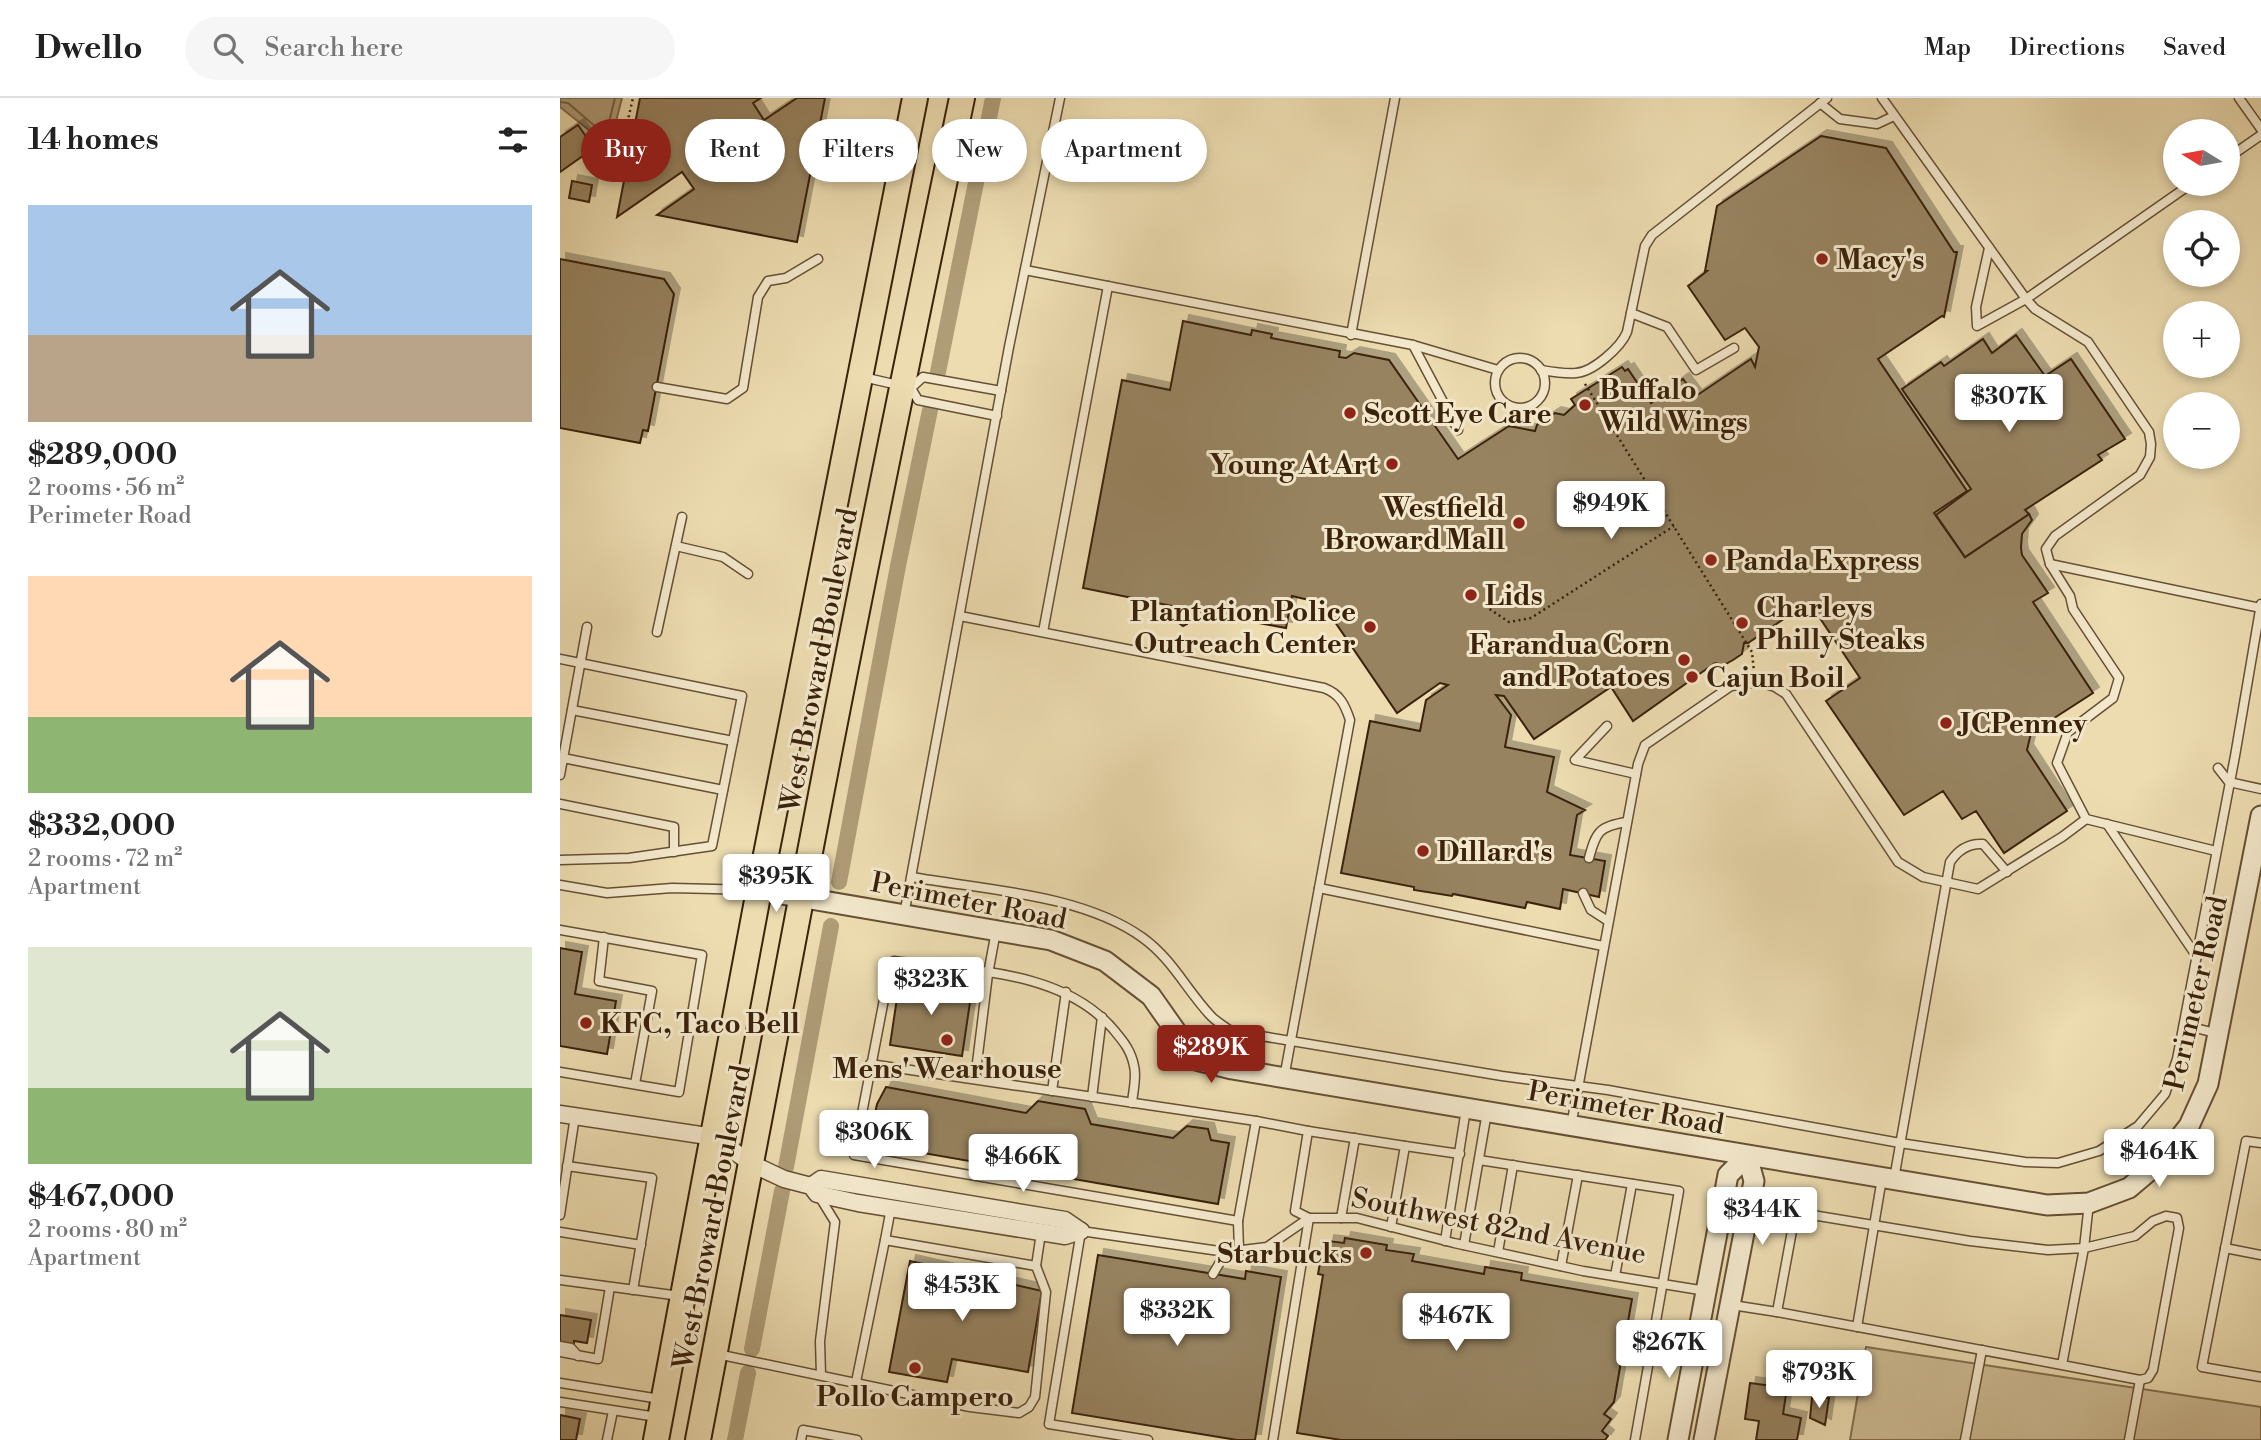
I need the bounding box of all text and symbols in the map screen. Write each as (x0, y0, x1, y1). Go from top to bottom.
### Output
search box (185, 17, 675, 80)
text: Dwello (35, 28, 143, 69)
icon: search (209, 29, 247, 67)
text: Search here (265, 32, 403, 64)
text: Map (1924, 33, 1971, 63)
text: Directions (2009, 33, 2125, 63)
text: Saved (2163, 33, 2226, 63)
chip: Buy (581, 119, 671, 182)
chip: Rent (685, 119, 785, 182)
chip: Filters (799, 119, 918, 182)
chip: New (932, 119, 1027, 182)
chip: Apartment (1041, 119, 1207, 182)
north arrow (2163, 119, 2240, 196)
map controls (2163, 119, 2240, 469)
text: 14 homes (28, 121, 159, 159)
icon: filters (494, 121, 532, 159)
button: locate (2163, 210, 2240, 287)
place label: Macy's (1836, 243, 1925, 278)
icon: home (217, 251, 343, 377)
marker: Macy's (1814, 251, 1830, 267)
button: + (2163, 301, 2240, 378)
place label: Buffalo Wild Wings (1598, 373, 1748, 440)
pin: $307K (1960, 374, 2058, 434)
text: $307K (1971, 383, 2047, 411)
button: − (2163, 392, 2240, 469)
place label: Scott Eye Care (1364, 397, 1552, 432)
marker: Buffalo Wild Wings (1577, 397, 1593, 413)
marker: Scott Eye Care (1342, 405, 1358, 421)
text: $289,000 (28, 436, 177, 474)
place label: Young At Art (1209, 448, 1379, 483)
marker: Young At Art (1384, 456, 1400, 472)
text: 2 rooms · 56 m² (28, 474, 184, 502)
pin: $949K (1562, 482, 1660, 541)
text: $949K (1573, 490, 1649, 518)
place label: Westfield Broward Mall (1324, 491, 1505, 558)
text: Perimeter Road (28, 502, 191, 530)
street label: West Broward Boulevard (773, 505, 866, 816)
marker: Westfield Broward Mall (1511, 515, 1527, 531)
place label: Panda Express (1725, 544, 1919, 579)
marker: Panda Express (1703, 552, 1719, 568)
place label: Lids (1485, 579, 1543, 614)
marker: Lids (1463, 587, 1479, 603)
place label: Charleys Philly Steaks (1756, 591, 1925, 658)
place label: Plantation Police Outreach Center (1130, 595, 1356, 662)
marker: Charleys Philly Steaks (1734, 615, 1750, 631)
marker: Plantation Police Outreach Center (1362, 619, 1378, 635)
icon: home (217, 622, 343, 748)
place label: Farandua Corn and Potatoes (1469, 628, 1670, 695)
marker: Farandua Corn and Potatoes (1676, 652, 1692, 668)
place label: Cajun Boil (1706, 661, 1844, 696)
marker: Cajun Boil (1684, 669, 1700, 685)
place label: JCPenney (1956, 707, 2088, 742)
marker: JCPenney (1938, 715, 1954, 731)
text: $332,000 (28, 807, 175, 845)
place label: Dillard's (1437, 835, 1552, 870)
marker: Dillard's (1415, 843, 1431, 859)
text: 2 rooms · 72 m² (28, 845, 182, 873)
pin: $395K (727, 854, 825, 914)
text: $395K (739, 863, 813, 891)
street label: Perimeter Road (868, 865, 1070, 938)
text: Apartment (28, 873, 141, 901)
street label: Perimeter Road (2157, 893, 2236, 1094)
pin: $323K (882, 958, 980, 1017)
text: $323K (894, 966, 968, 994)
icon: home (217, 993, 343, 1119)
place label: KFC, Taco Bell (600, 1007, 800, 1042)
marker: KFC, Taco Bell (578, 1015, 594, 1031)
pin: $289K (1162, 1026, 1260, 1085)
marker: Mens' Wearhouse (939, 1032, 955, 1048)
text: $289K (1173, 1034, 1249, 1062)
place label: Mens' Wearhouse (832, 1052, 1062, 1087)
street label: West Broward Boulevard (666, 1062, 759, 1373)
street label: Perimeter Road (1525, 1074, 1727, 1143)
pin: $306K (825, 1110, 923, 1170)
text: $306K (835, 1119, 913, 1147)
pin: $464K (2110, 1130, 2208, 1189)
pin: $466K (974, 1134, 1072, 1194)
text: $464K (2120, 1138, 2198, 1166)
text: $466K (985, 1143, 1061, 1171)
text: $467,000 (28, 1178, 174, 1216)
street label: Southwest 82nd Avenue (1348, 1181, 1649, 1272)
pin: $344K (1713, 1188, 1811, 1247)
text: $344K (1723, 1196, 1801, 1224)
text: 2 rooms · 80 m² (28, 1216, 187, 1244)
place label: Starbucks (1217, 1237, 1352, 1272)
text: Apartment (28, 1244, 141, 1272)
marker: Starbucks (1358, 1245, 1374, 1261)
pin: $453K (913, 1264, 1011, 1323)
text: $453K (924, 1272, 1000, 1300)
pin: $332K (1128, 1288, 1226, 1348)
pin: $467K (1407, 1294, 1505, 1353)
text: $332K (1140, 1297, 1214, 1325)
text: $467K (1419, 1302, 1493, 1330)
pin: $267K (1620, 1320, 1718, 1380)
text: $267K (1632, 1329, 1706, 1357)
pin: $793K (1770, 1350, 1868, 1410)
text: $793K (1782, 1359, 1856, 1387)
marker: Pollo Campero (907, 1360, 923, 1376)
place label: Pollo Campero (816, 1380, 1014, 1415)

